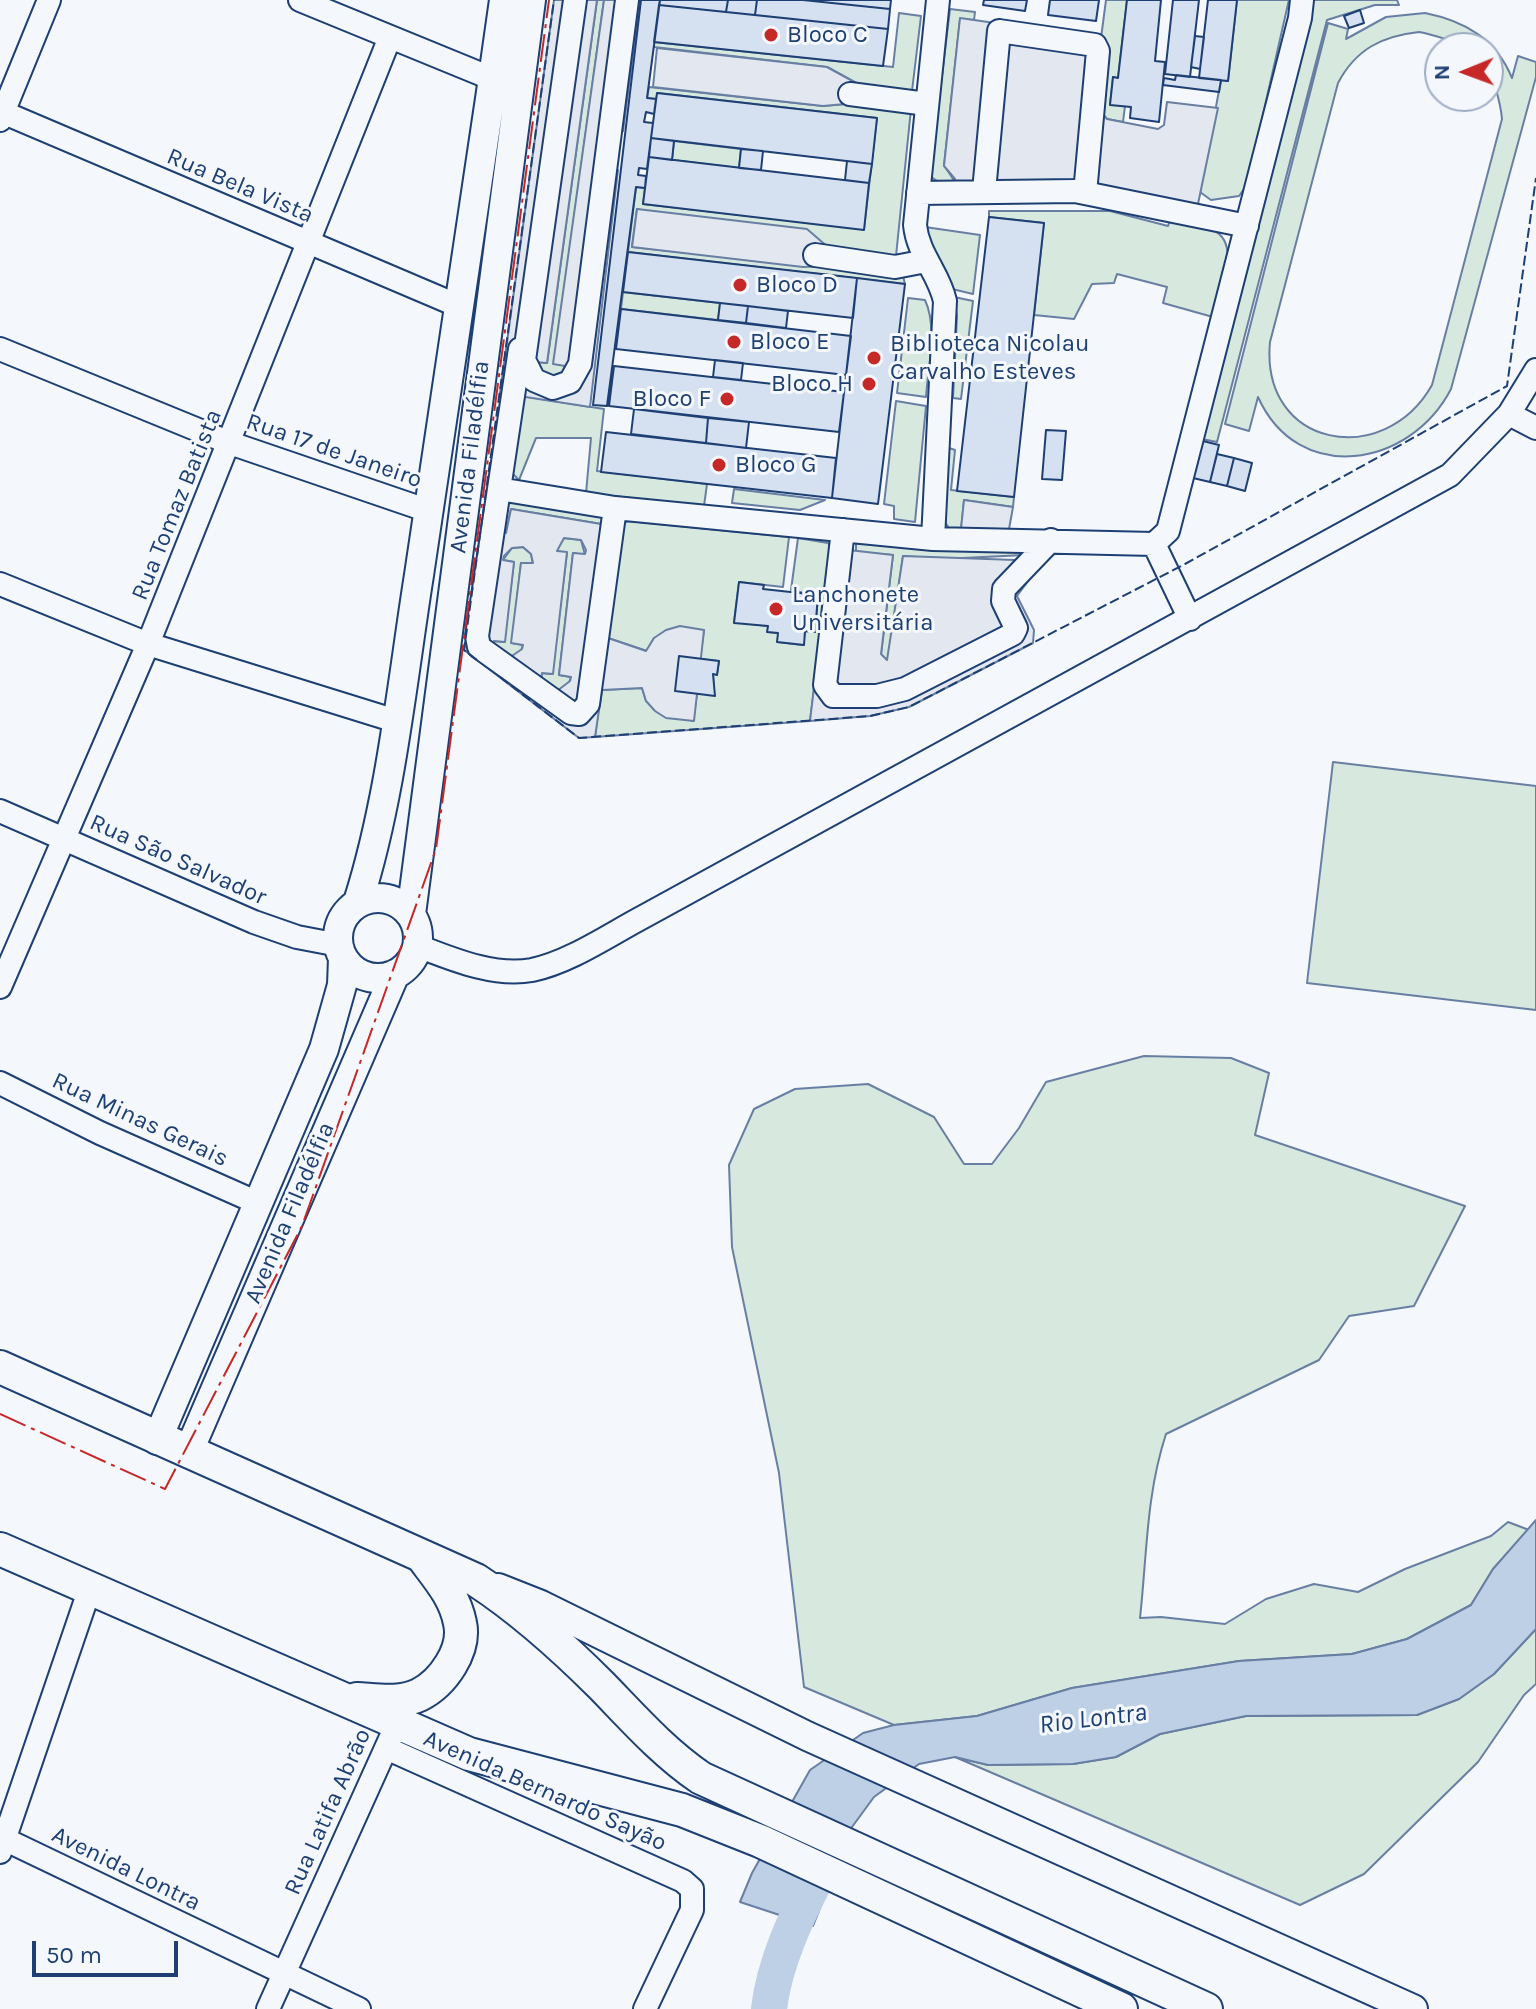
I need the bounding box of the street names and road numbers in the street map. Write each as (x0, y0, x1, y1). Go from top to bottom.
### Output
street label: Rua Bela Vista (162, 142, 318, 230)
street label: Avenida Filadélfia (444, 359, 496, 555)
street label: Rua Tomaz Batista (126, 405, 228, 605)
street label: Rua 17 de Janeiro (242, 407, 426, 495)
street label: Rua São Salvador (85, 808, 271, 912)
street label: Rua Minas Gerais (47, 1067, 233, 1173)
street label: Avenida Filadélfia (239, 1118, 341, 1308)
street label: Rua Latifa Abrão (278, 1724, 378, 1900)
street label: Avenida Bernardo Sayão (419, 1724, 671, 1858)
street label: Avenida Lontra (47, 1821, 205, 1917)

